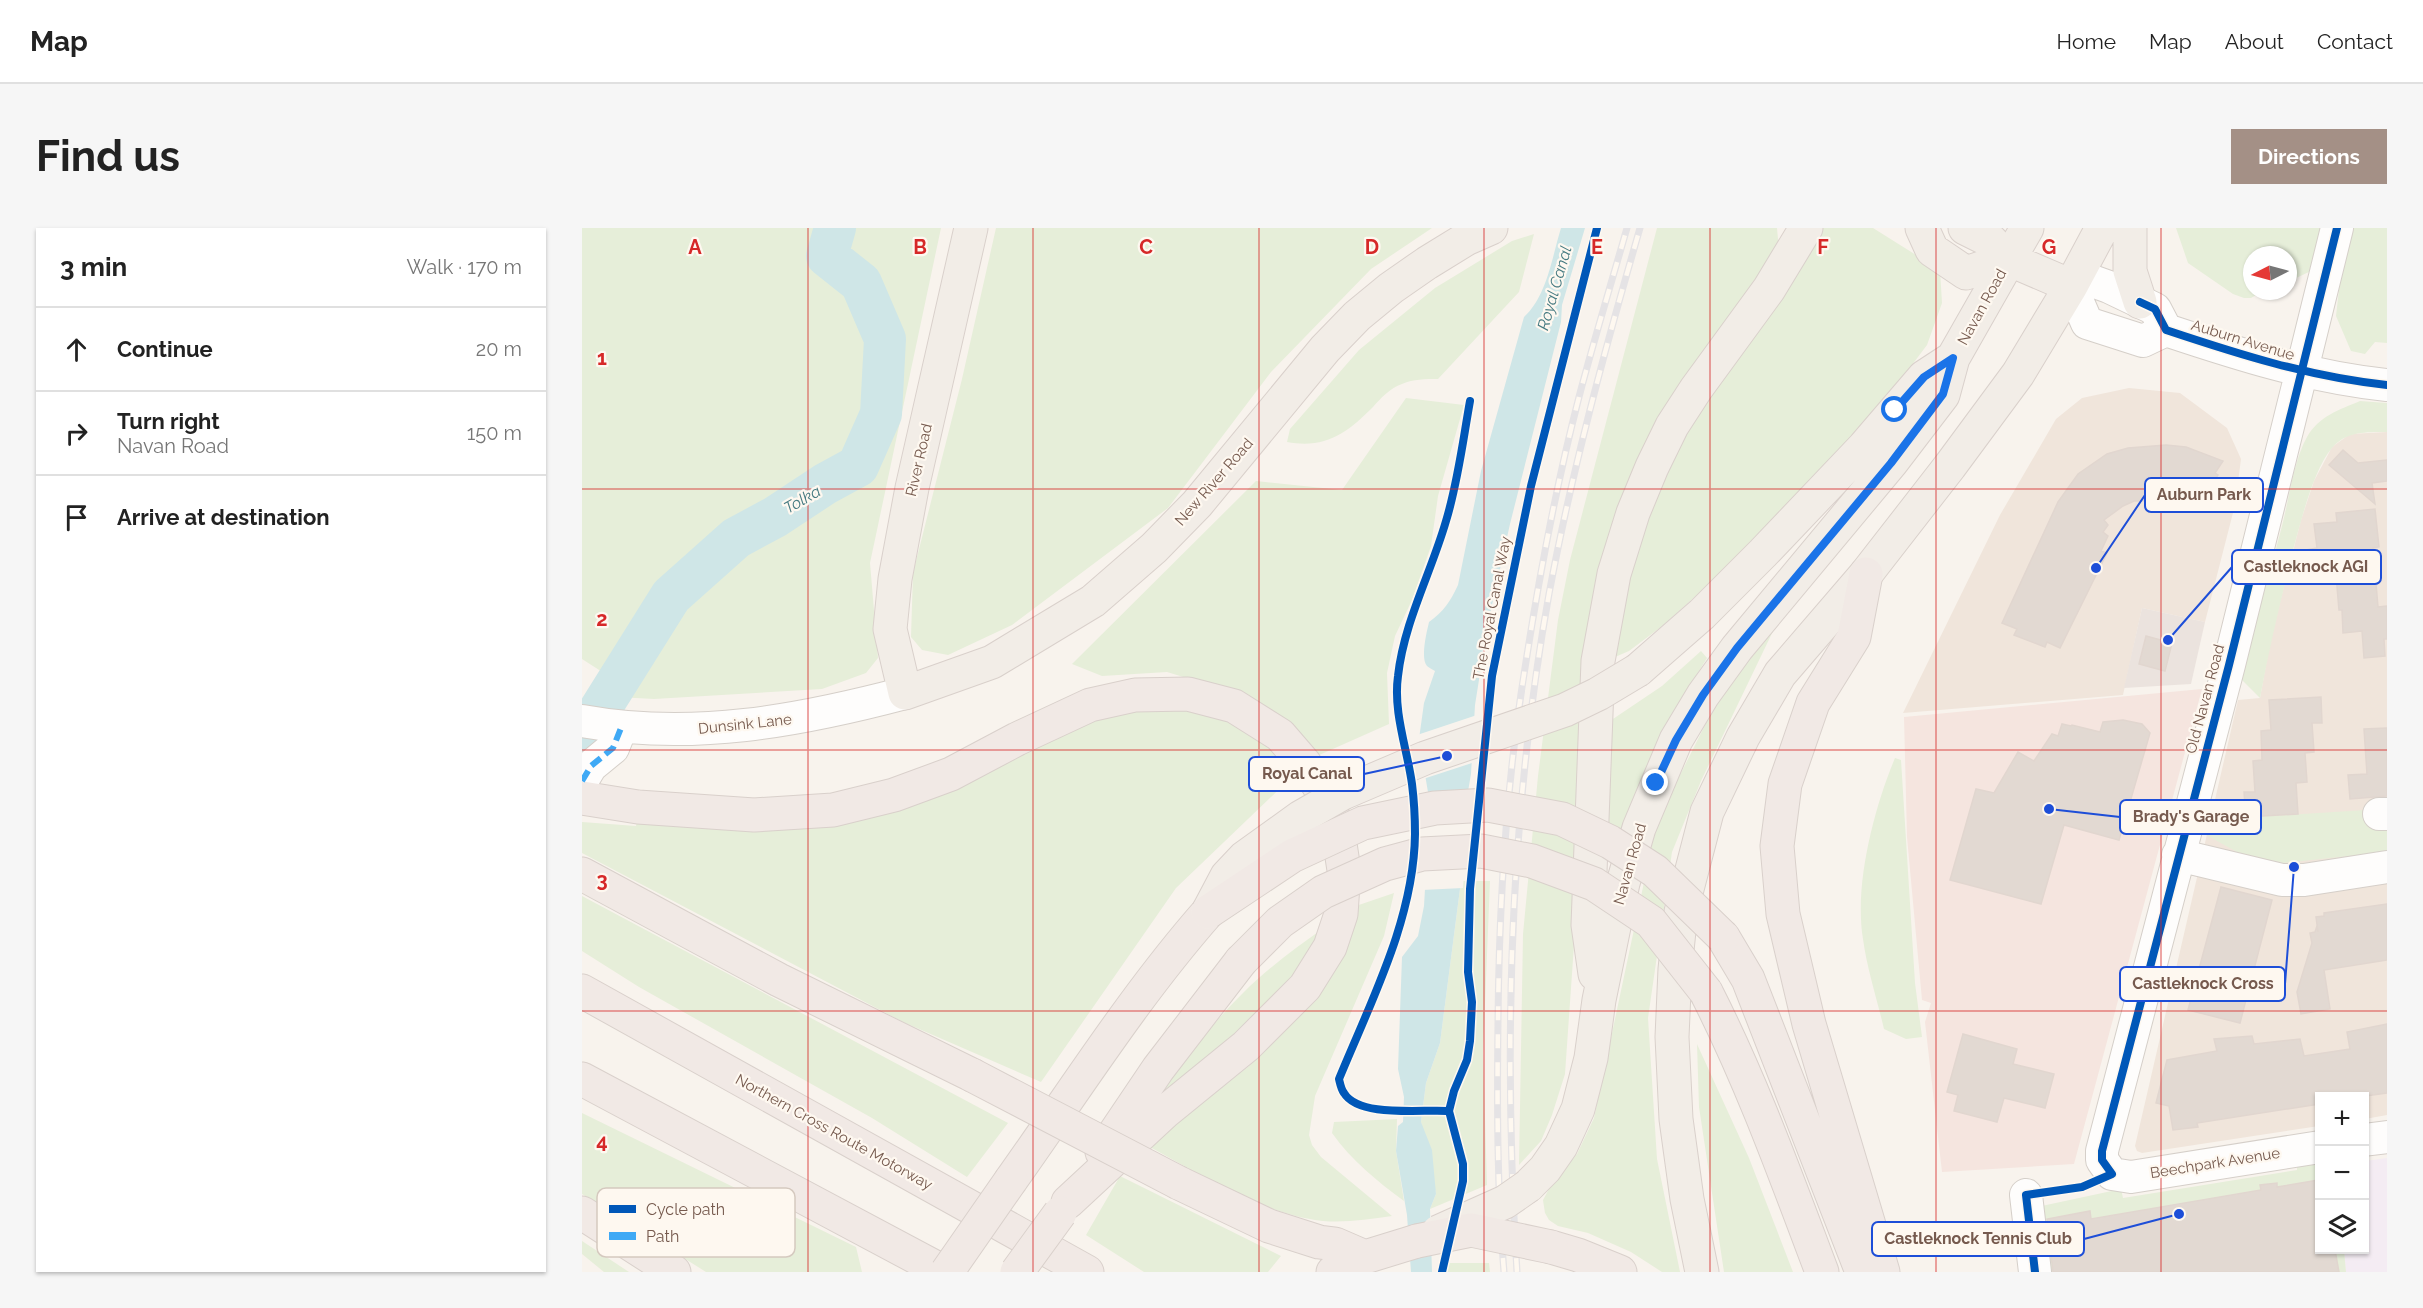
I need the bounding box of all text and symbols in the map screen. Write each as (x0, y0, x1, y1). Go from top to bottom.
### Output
text: Map (30, 25, 88, 58)
text: Home (2057, 29, 2116, 54)
text: Map (2149, 29, 2192, 54)
text: About (2225, 29, 2284, 54)
text: Contact (2317, 29, 2393, 54)
button: Directions (2231, 129, 2387, 184)
text: Find us (36, 132, 180, 181)
text: A (688, 235, 702, 259)
text: B (913, 235, 927, 259)
text: C (1139, 235, 1153, 259)
text: D (1365, 235, 1379, 259)
text: E (1591, 235, 1603, 259)
text: F (1817, 235, 1829, 259)
text: G (2042, 235, 2056, 259)
water label: Royal Canal (1533, 244, 1576, 332)
north arrow (2243, 246, 2297, 300)
text: 3 min (60, 252, 127, 282)
text: Walk · 170 m (406, 255, 522, 279)
street label: Navan Road (1954, 266, 2010, 348)
street label: Auburn Avenue (2189, 316, 2297, 364)
icon: ahead (60, 333, 93, 366)
text: Continue (117, 336, 213, 362)
text: 20 m (476, 337, 522, 361)
text: 1 (597, 346, 607, 370)
route start (1881, 396, 1907, 422)
text: Turn right (117, 408, 220, 434)
icon: right (60, 417, 93, 450)
text: 150 m (467, 421, 522, 445)
street label: River Road (902, 422, 936, 498)
text: Navan Road (117, 434, 229, 458)
street label: New River Road (1171, 435, 1257, 529)
callout: Auburn Park (2145, 478, 2263, 512)
water label: Tolka (781, 481, 824, 517)
text: Auburn Park (2157, 485, 2251, 504)
icon: arrive (60, 501, 93, 534)
text: Arrive at destination (117, 504, 330, 530)
street label: The Royal Canal Way (1469, 535, 1515, 681)
callout: Castleknock AGI (2232, 550, 2381, 584)
text: Castleknock AGI (2244, 557, 2368, 576)
text: 2 (596, 607, 608, 631)
street label: Old Navan Road (2182, 642, 2228, 756)
street label: Dunsink Lane (697, 710, 793, 738)
callout: Royal Canal (1249, 757, 1364, 791)
text: Royal Canal (1262, 764, 1353, 783)
route end (1642, 769, 1668, 795)
callout: Brady's Garage (2120, 800, 2261, 834)
text: Brady's Garage (2133, 807, 2250, 826)
street label: Navan Road (1610, 821, 1650, 907)
text: 3 (596, 868, 608, 892)
callout: Castleknock Cross (2120, 967, 2285, 1001)
text: Castleknock Cross (2132, 974, 2274, 993)
street label: Northern Cross Route Motorway (732, 1070, 936, 1194)
map controls (2315, 1092, 2369, 1254)
button: + (2315, 1092, 2369, 1146)
text: 4 (596, 1129, 608, 1153)
street label: Beechpark Avenue (2149, 1144, 2281, 1182)
button: − (2315, 1146, 2369, 1200)
legend (597, 1188, 795, 1257)
text: Cycle path (646, 1200, 725, 1219)
button: layers (2315, 1200, 2369, 1254)
callout: Castleknock Tennis Club (1872, 1222, 2084, 1256)
text: Path (646, 1227, 679, 1246)
text: Castleknock Tennis Club (1884, 1229, 2072, 1248)

